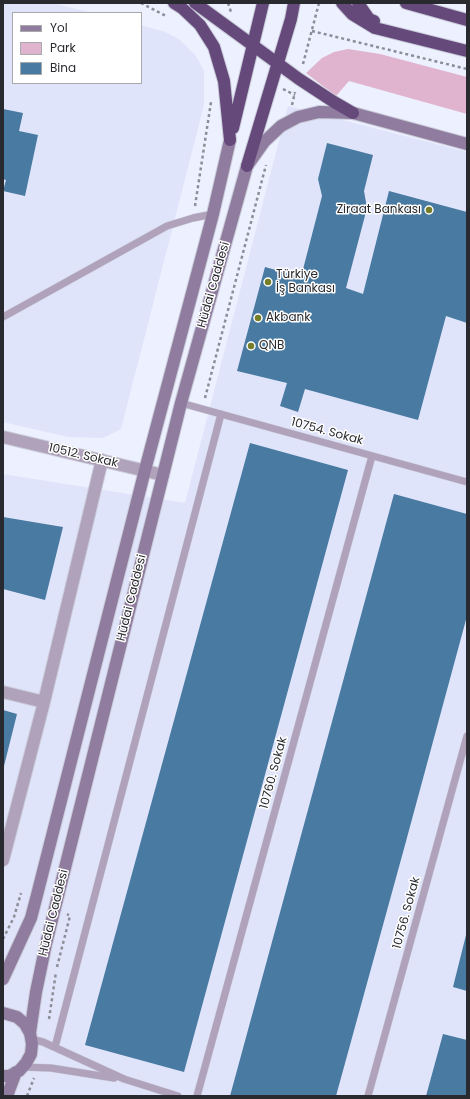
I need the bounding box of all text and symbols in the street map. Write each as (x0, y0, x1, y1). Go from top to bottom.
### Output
legend (12, 12, 142, 84)
text: Yol (50, 19, 68, 36)
text: Park (50, 39, 76, 56)
text: Bina (50, 59, 76, 76)
place label: Ziraat Bankası (337, 203, 421, 217)
marker: Ziraat Bankası (424, 205, 434, 215)
street label: Hüdai Caddesi (195, 240, 233, 330)
place label: Türkiye İş Bankası (276, 268, 335, 296)
marker: Türkiye İş Bankası (263, 277, 273, 287)
place label: Akbank (266, 311, 310, 325)
marker: Akbank (253, 313, 263, 323)
place label: QNB (259, 339, 284, 353)
marker: QNB (246, 341, 256, 351)
street label: 10754. Sokak (289, 415, 365, 449)
street label: 10512. Sokak (47, 441, 119, 471)
street label: Hüdai Caddesi (114, 553, 150, 643)
street label: 10760. Sokak (257, 735, 291, 811)
street label: Hüdai Caddesi (36, 868, 72, 958)
street label: 10756. Sokak (390, 875, 424, 951)

